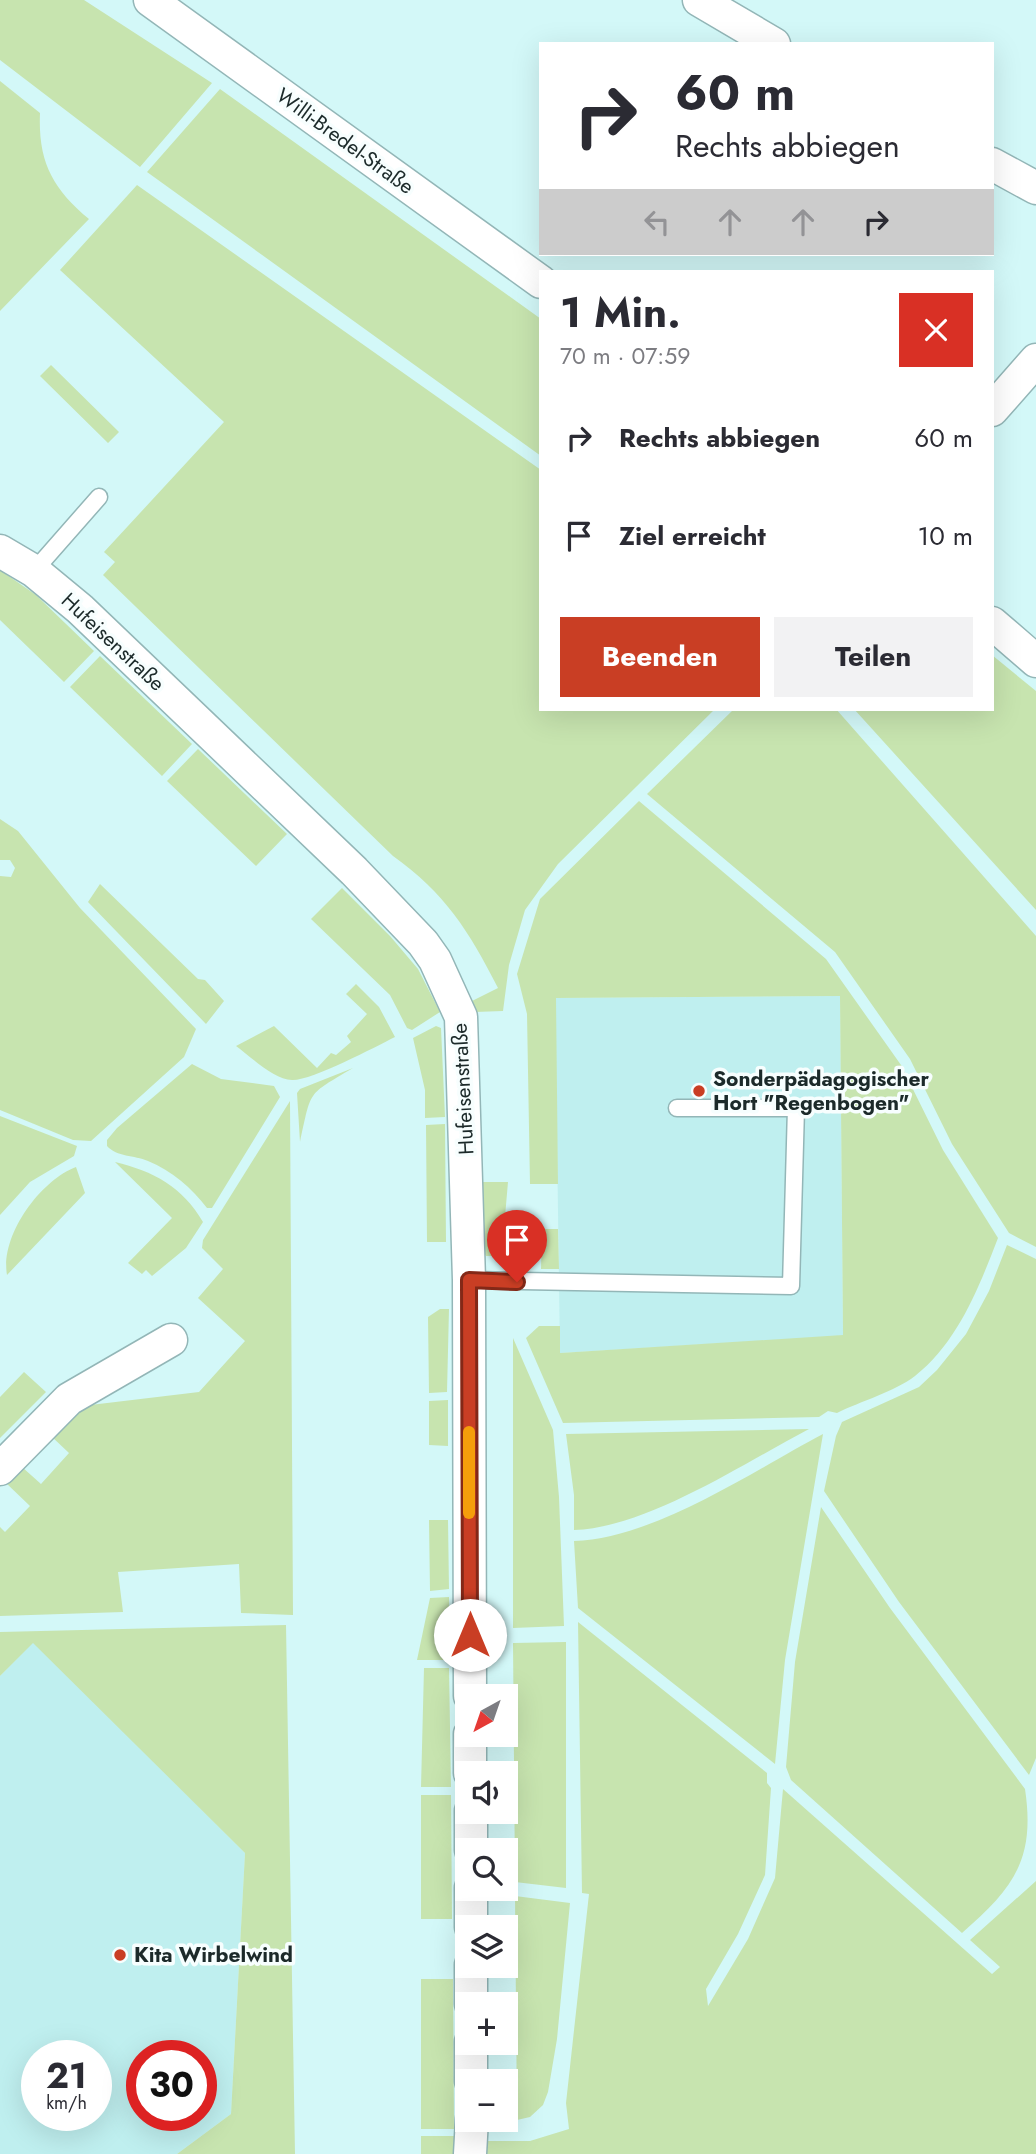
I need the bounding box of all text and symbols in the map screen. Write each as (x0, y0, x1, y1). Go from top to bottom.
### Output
text: 60 m (675, 58, 795, 128)
icon: right (560, 70, 651, 161)
street label: Willi-Bredel-Straße (270, 81, 420, 201)
text: Rechts abbiegen (675, 123, 900, 169)
icon: left (638, 203, 676, 241)
icon: ahead (711, 203, 749, 241)
icon: ahead (784, 203, 822, 241)
icon: right (857, 203, 895, 241)
text: 1 Min. (560, 282, 681, 343)
button: close (899, 293, 973, 367)
text: 70 m · 07:59 (560, 339, 690, 373)
icon: right (560, 419, 598, 457)
text: Rechts abbiegen (619, 419, 820, 457)
text: 60 m (914, 419, 973, 457)
icon: arrive (560, 517, 598, 555)
text: Ziel erreicht (619, 517, 766, 555)
text: 10 m (918, 517, 973, 555)
street label: Hufeisenstraße (54, 586, 172, 698)
button: Beenden (560, 617, 760, 697)
button: Teilen (774, 617, 973, 697)
street label: Hufeisenstraße (445, 1022, 481, 1156)
place label: Sonderpädagogischer Hort "Regenbogen" (713, 1064, 930, 1118)
marker: Sonderpädagogischer Hort "Regenbogen" (691, 1083, 707, 1099)
pin (487, 1210, 547, 1282)
icon: arrive (498, 1221, 536, 1259)
position arrow (433, 1598, 507, 1672)
north arrow (455, 1684, 518, 1746)
map controls (455, 1684, 518, 2132)
button: sound (455, 1761, 518, 1824)
button: search (455, 1838, 518, 1901)
button: layers (455, 1915, 518, 1978)
place label: Kita Wirbelwind (134, 1940, 293, 1970)
marker: Kita Wirbelwind (112, 1947, 128, 1963)
button: + (455, 1992, 518, 2055)
speed limit sign: 30 (126, 2040, 217, 2131)
text: 21 (46, 2051, 87, 2101)
button: − (455, 2069, 518, 2132)
text: km/h (46, 2090, 87, 2116)

